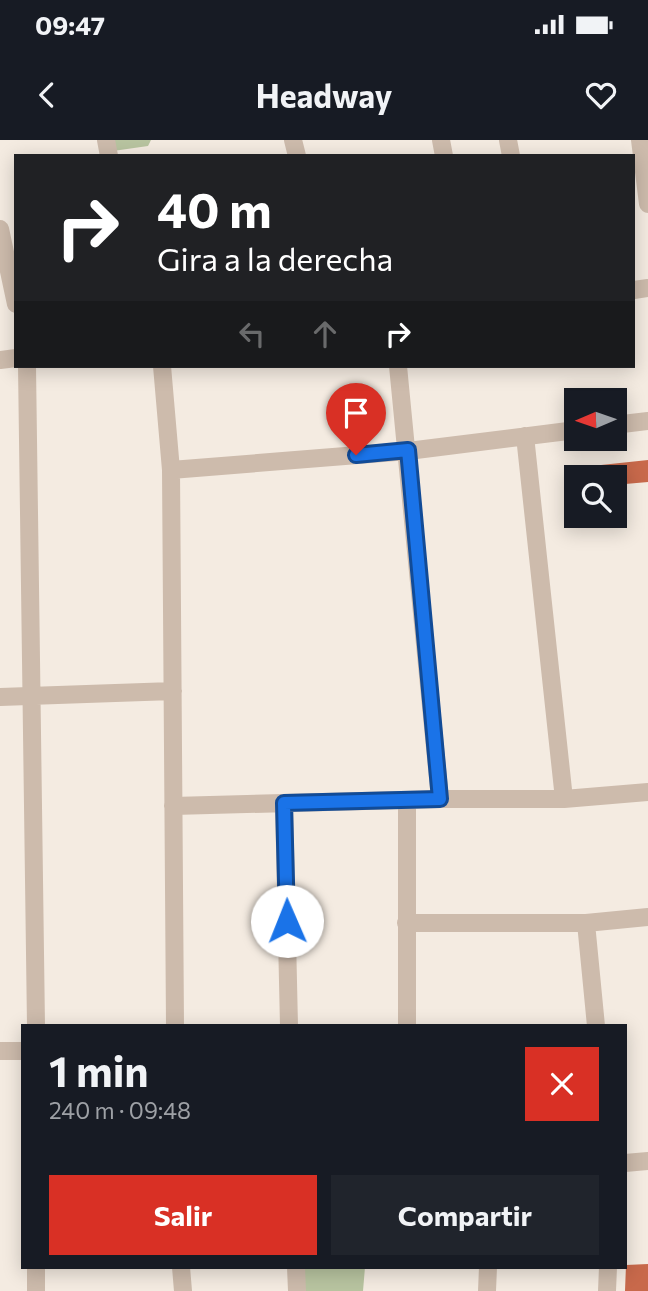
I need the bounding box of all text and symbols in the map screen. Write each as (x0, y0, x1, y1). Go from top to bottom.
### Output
text: 09:47 (35, 9, 105, 40)
text: Headway (256, 75, 392, 115)
icon: back (28, 76, 66, 114)
icon: heart (582, 76, 620, 114)
text: 40 m (157, 178, 272, 238)
icon: right (42, 182, 133, 273)
text: Gira a la derecha (157, 238, 393, 278)
icon: left (233, 315, 271, 353)
icon: ahead (306, 315, 344, 353)
icon: right (379, 315, 417, 353)
pin (326, 383, 386, 455)
north arrow (564, 388, 626, 452)
map controls (564, 388, 627, 528)
icon: arrive (337, 394, 375, 432)
button: search (564, 465, 627, 528)
position arrow (250, 884, 324, 958)
text: 1 min (49, 1044, 149, 1096)
button: close (525, 1047, 599, 1121)
text: 240 m · 09:48 (49, 1096, 191, 1124)
button: Salir (49, 1175, 317, 1255)
button: Compartir (331, 1175, 599, 1255)

